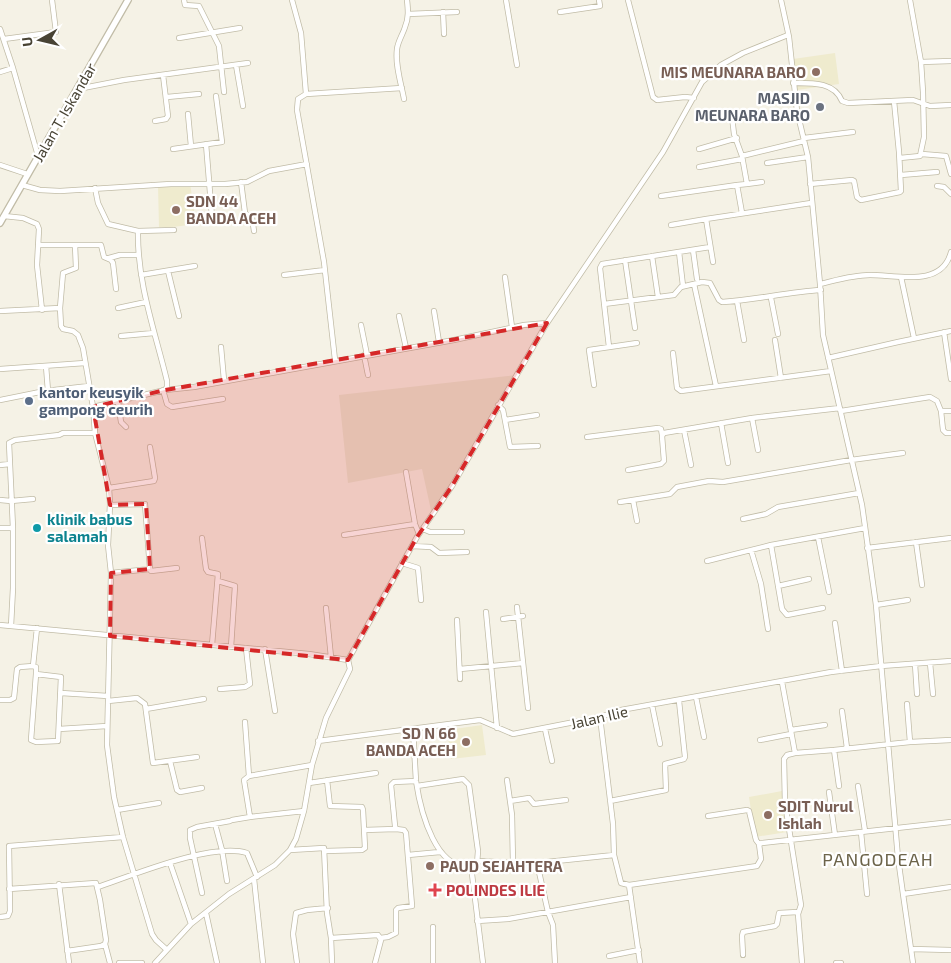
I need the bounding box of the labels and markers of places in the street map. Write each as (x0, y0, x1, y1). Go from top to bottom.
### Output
place label: MIS MEUNARA BARO (661, 63, 806, 81)
marker: MIS MEUNARA BARO (810, 66, 822, 78)
place label: MASJID MEUNARA BARO (695, 89, 810, 124)
marker: MASJID MEUNARA BARO (814, 101, 826, 113)
place label: SDN 44 BANDA ACEH (186, 192, 276, 227)
marker: SDN 44 BANDA ACEH (170, 204, 182, 216)
place label: kantor keusyik gampong ceurih (39, 383, 153, 418)
marker: kantor keusyik gampong ceurih (23, 395, 35, 407)
place label: klinik babus salamah (47, 510, 132, 545)
marker: klinik babus salamah (31, 522, 43, 534)
place label: SD N 66 BANDA ACEH (366, 724, 456, 759)
marker: SD N 66 BANDA ACEH (460, 736, 472, 748)
place label: SDIT Nurul Ishlah (778, 797, 853, 832)
marker: SDIT Nurul Ishlah (762, 809, 774, 821)
place label: PAUD SEJAHTERA (440, 857, 563, 875)
marker: PAUD SEJAHTERA (424, 860, 436, 872)
place label: POLINDES ILIE (446, 881, 546, 899)
marker: POLINDES ILIE (428, 883, 442, 897)

